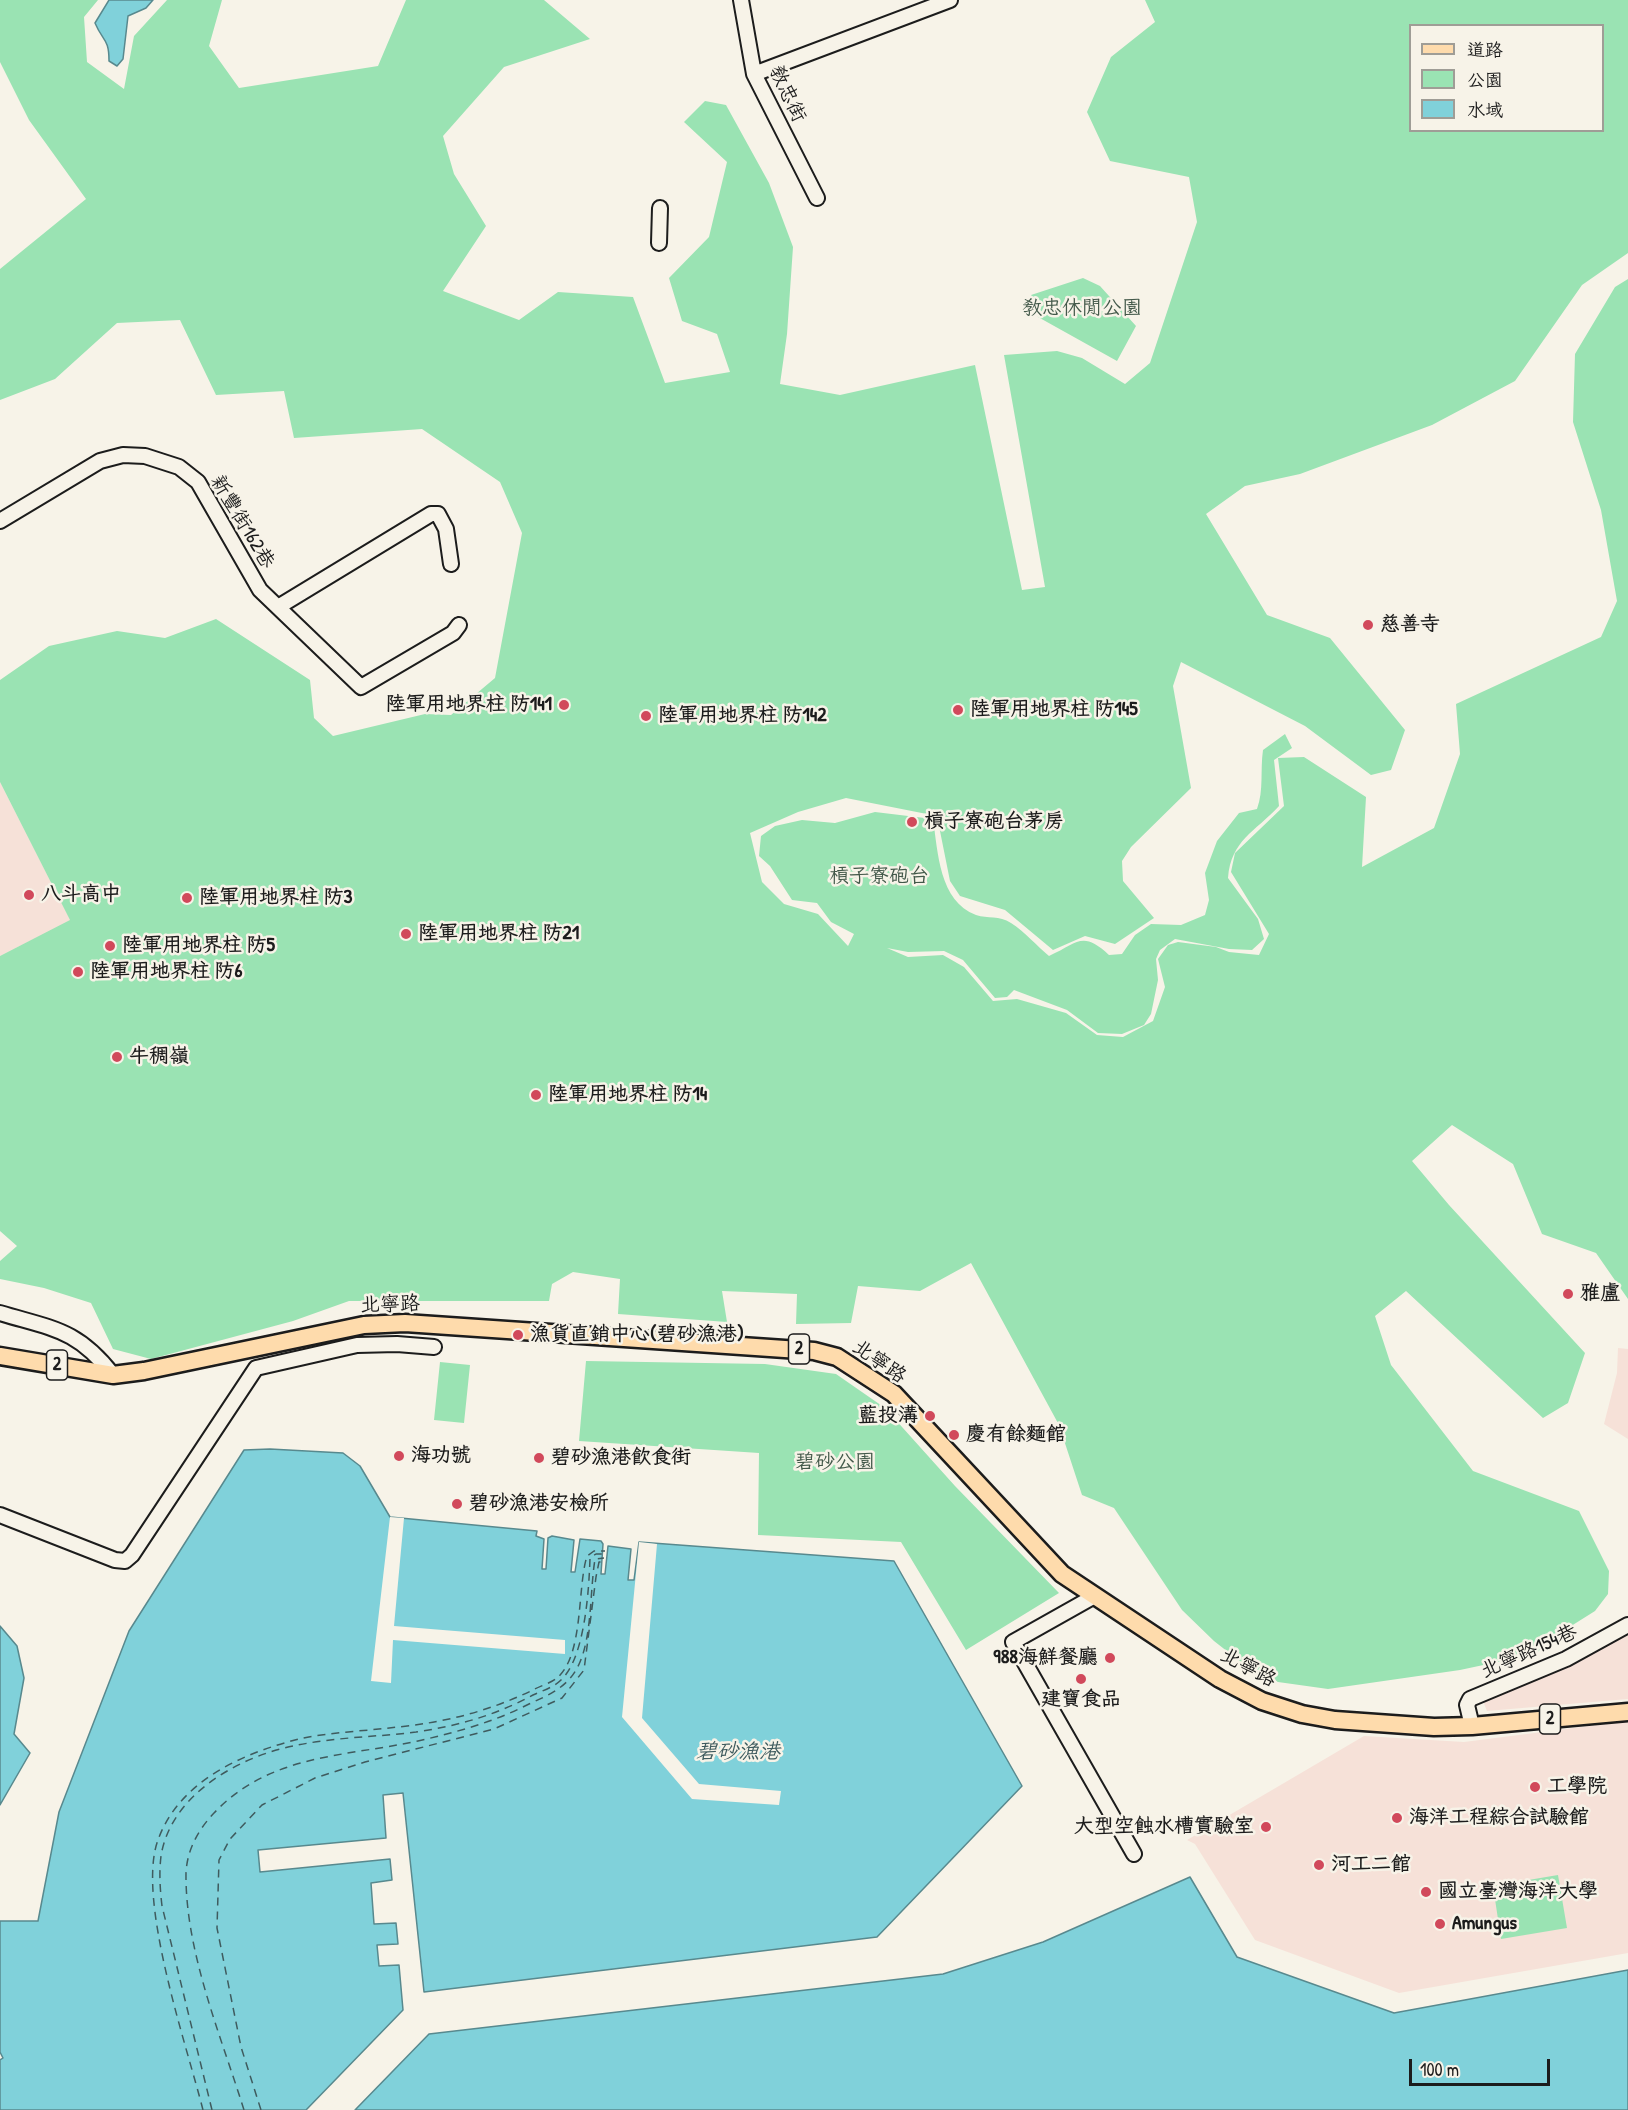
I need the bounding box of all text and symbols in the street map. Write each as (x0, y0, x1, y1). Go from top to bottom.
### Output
legend (1409, 24, 1604, 132)
text: 道路 (1467, 37, 1503, 62)
street label: 教忠街 (763, 62, 811, 126)
text: 公園 (1467, 67, 1503, 92)
text: 水域 (1467, 97, 1503, 122)
park label: 教忠休閒公園 (1022, 297, 1142, 321)
street label: 新豐街162巷 (205, 471, 279, 573)
place label: 慈善寺 (1380, 613, 1440, 637)
marker: 慈善寺 (1361, 618, 1375, 632)
place label: 陸軍用地界柱 防141 (385, 693, 552, 717)
marker: 陸軍用地界柱 防141 (557, 698, 571, 712)
place label: 陸軍用地界柱 防145 (970, 698, 1138, 722)
marker: 陸軍用地界柱 防145 (951, 703, 965, 717)
place label: 陸軍用地界柱 防142 (658, 704, 827, 728)
marker: 陸軍用地界柱 防142 (639, 709, 653, 723)
place label: 槓子寮砲台茅房 (924, 810, 1064, 834)
marker: 槓子寮砲台茅房 (905, 815, 919, 829)
park label: 槓子寮砲台 (829, 865, 929, 889)
place label: 八斗高中 (41, 883, 121, 907)
place label: 陸軍用地界柱 防3 (199, 886, 353, 910)
marker: 八斗高中 (22, 888, 36, 902)
marker: 陸軍用地界柱 防3 (180, 891, 194, 905)
place label: 陸軍用地界柱 防21 (418, 922, 579, 946)
marker: 陸軍用地界柱 防21 (399, 927, 413, 941)
place label: 陸軍用地界柱 防5 (122, 934, 275, 958)
marker: 陸軍用地界柱 防5 (103, 939, 117, 953)
place label: 陸軍用地界柱 防6 (90, 960, 243, 984)
marker: 陸軍用地界柱 防6 (71, 965, 85, 979)
place label: 牛稠嶺 (129, 1045, 189, 1069)
marker: 牛稠嶺 (110, 1050, 124, 1064)
place label: 陸軍用地界柱 防14 (548, 1083, 707, 1107)
marker: 陸軍用地界柱 防14 (529, 1088, 543, 1102)
place label: 雅盧 (1580, 1282, 1620, 1306)
marker: 雅盧 (1561, 1287, 1575, 1301)
street label: 北寧路 (360, 1292, 420, 1318)
place label: 漁貨直銷中心(碧砂漁港) (530, 1323, 744, 1347)
marker: 漁貨直銷中心(碧砂漁港) (511, 1328, 525, 1342)
road number: 2 (788, 1334, 810, 1364)
street label: 北寧路 (848, 1335, 910, 1389)
road number: 2 (46, 1350, 68, 1380)
place label: 藍投溝 (858, 1404, 918, 1428)
marker: 藍投溝 (923, 1409, 937, 1423)
place label: 慶有餘麵館 (966, 1423, 1066, 1447)
marker: 慶有餘麵館 (947, 1428, 961, 1442)
place label: 海功號 (411, 1444, 471, 1468)
place label: 碧砂漁港飲食街 (551, 1446, 691, 1470)
marker: 海功號 (392, 1449, 406, 1463)
marker: 碧砂漁港飲食街 (532, 1451, 546, 1465)
park label: 碧砂公園 (795, 1451, 875, 1475)
place label: 碧砂漁港安檢所 (469, 1492, 609, 1516)
marker: 碧砂漁港安檢所 (450, 1497, 464, 1511)
street label: 北寧路154巷 (1477, 1620, 1581, 1684)
street label: 北寧路 (1216, 1643, 1280, 1693)
place label: 988海鮮餐廳 (993, 1646, 1098, 1670)
marker: 988海鮮餐廳 (1103, 1651, 1117, 1665)
marker: 建寶食品 (1074, 1672, 1088, 1686)
place label: 建寶食品 (1041, 1688, 1121, 1712)
road number: 2 (1540, 1704, 1560, 1734)
water label: 碧砂漁港 (696, 1739, 780, 1765)
place label: 工學院 (1547, 1775, 1607, 1799)
marker: 工學院 (1528, 1780, 1542, 1794)
place label: 海洋工程綜合試驗館 (1409, 1806, 1589, 1830)
marker: 海洋工程綜合試驗館 (1390, 1811, 1404, 1825)
place label: 大型空蝕水槽實驗室 (1074, 1815, 1254, 1839)
marker: 大型空蝕水槽實驗室 (1259, 1820, 1273, 1834)
place label: 河工二館 (1331, 1853, 1411, 1877)
marker: 河工二館 (1312, 1858, 1326, 1872)
place label: 國立臺灣海洋大學 (1438, 1880, 1598, 1904)
marker: 國立臺灣海洋大學 (1419, 1885, 1433, 1899)
place label: Amungus (1452, 1912, 1517, 1936)
marker: Amungus (1433, 1917, 1447, 1931)
scale bar (1412, 2047, 1553, 2085)
text: 100 m (1420, 2057, 1459, 2082)

